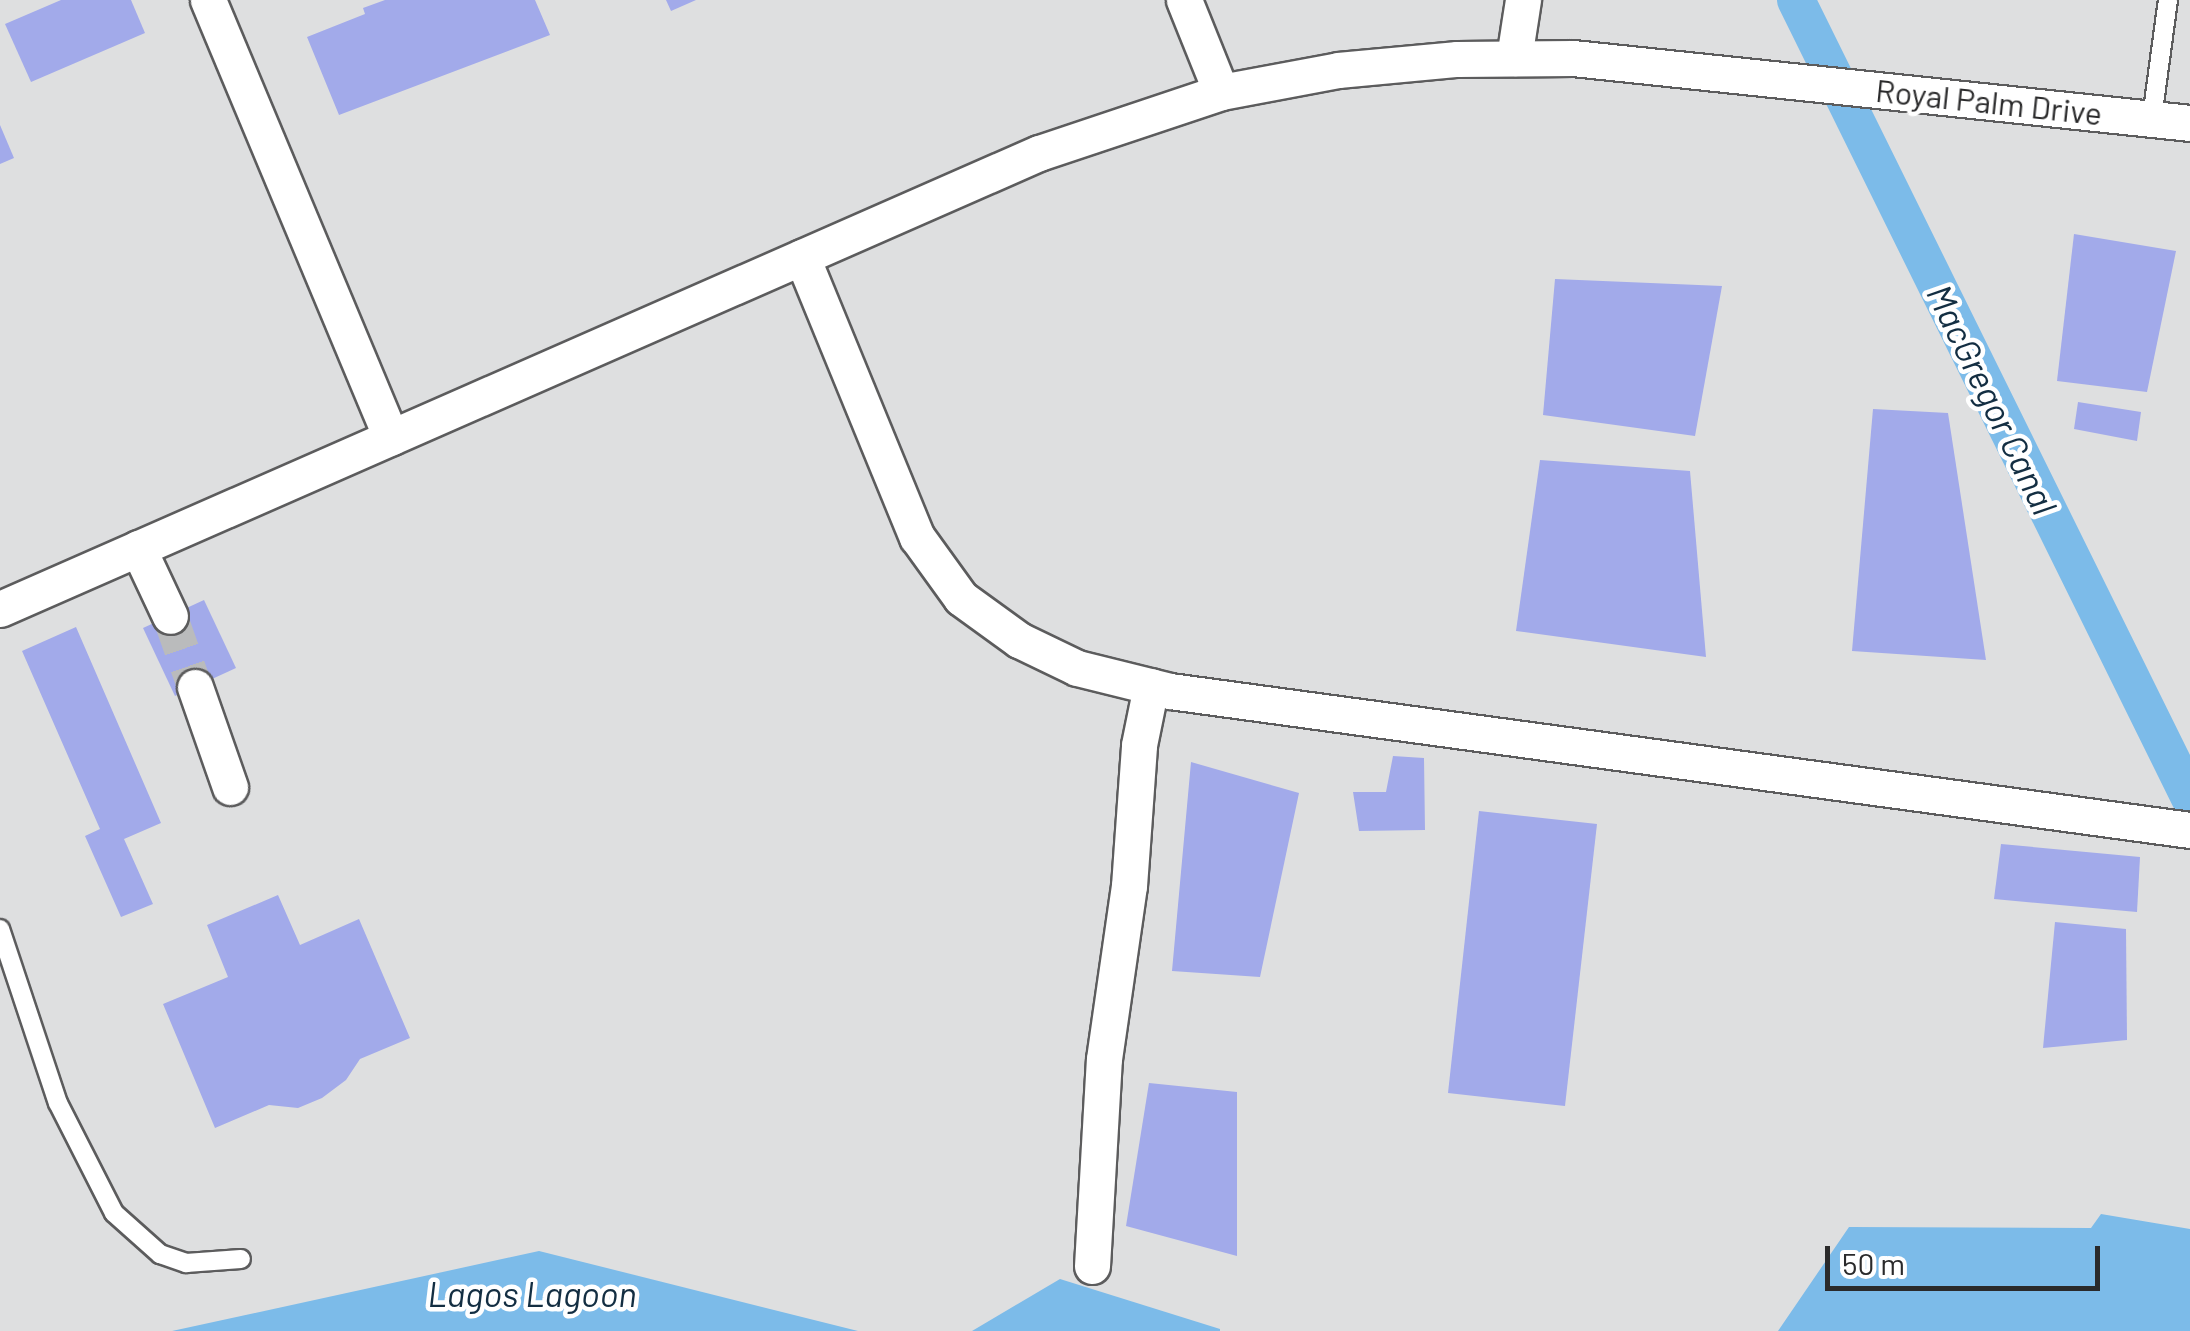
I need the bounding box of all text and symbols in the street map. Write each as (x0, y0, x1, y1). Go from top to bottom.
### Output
street label: Royal Palm Drive (1874, 70, 2104, 132)
water label: MacGregor Canal (1919, 277, 2067, 521)
scale bar (1830, 1226, 2105, 1288)
text: 50 m (1842, 1245, 1905, 1281)
water label: Lagos Lagoon (428, 1272, 636, 1314)

